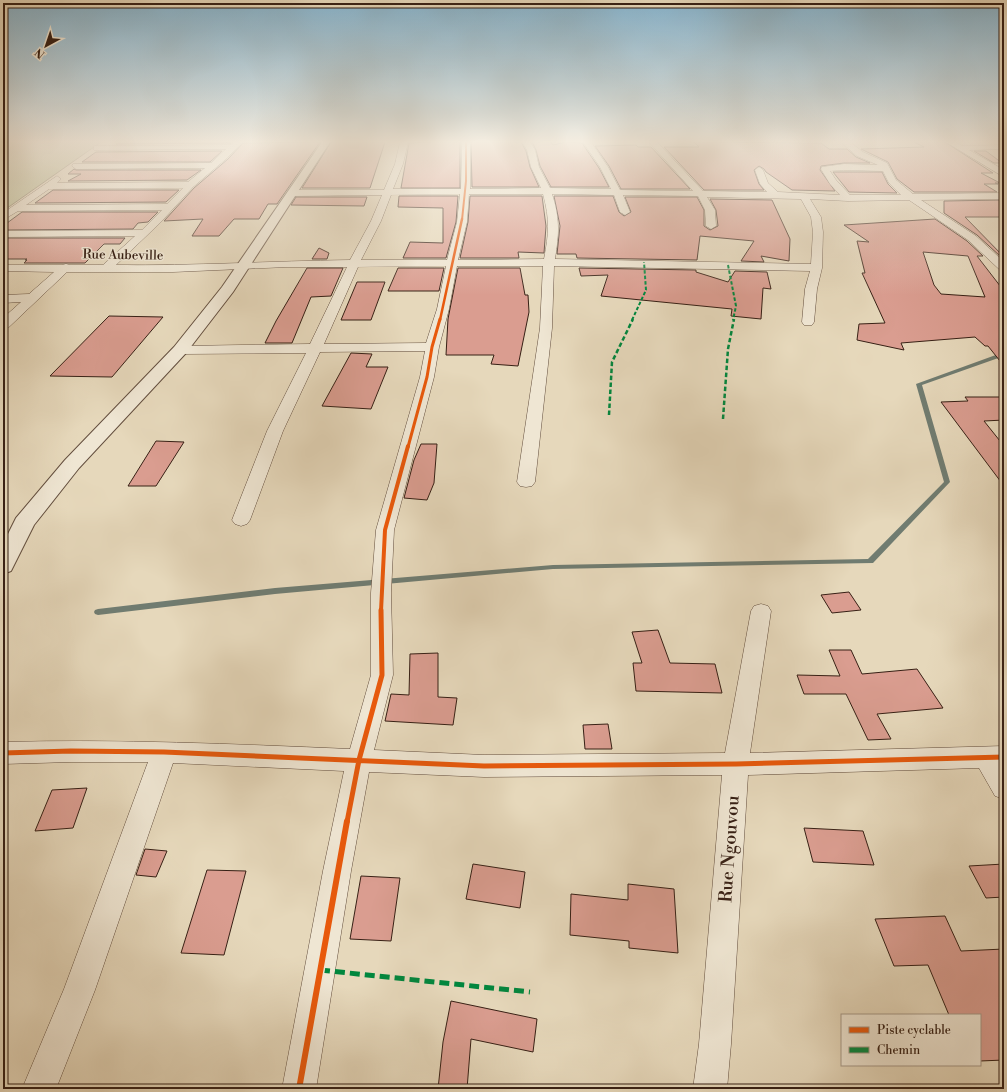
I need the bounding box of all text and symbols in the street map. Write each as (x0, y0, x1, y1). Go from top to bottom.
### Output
north arrow (26, 26, 66, 66)
text: N (32, 45, 48, 61)
street label: Rue Aubeville (82, 246, 164, 264)
street label: Rue Ngouvou (714, 794, 745, 903)
legend (841, 1014, 981, 1066)
text: Piste cyclable (877, 1023, 951, 1038)
text: Chemin (877, 1043, 920, 1058)

